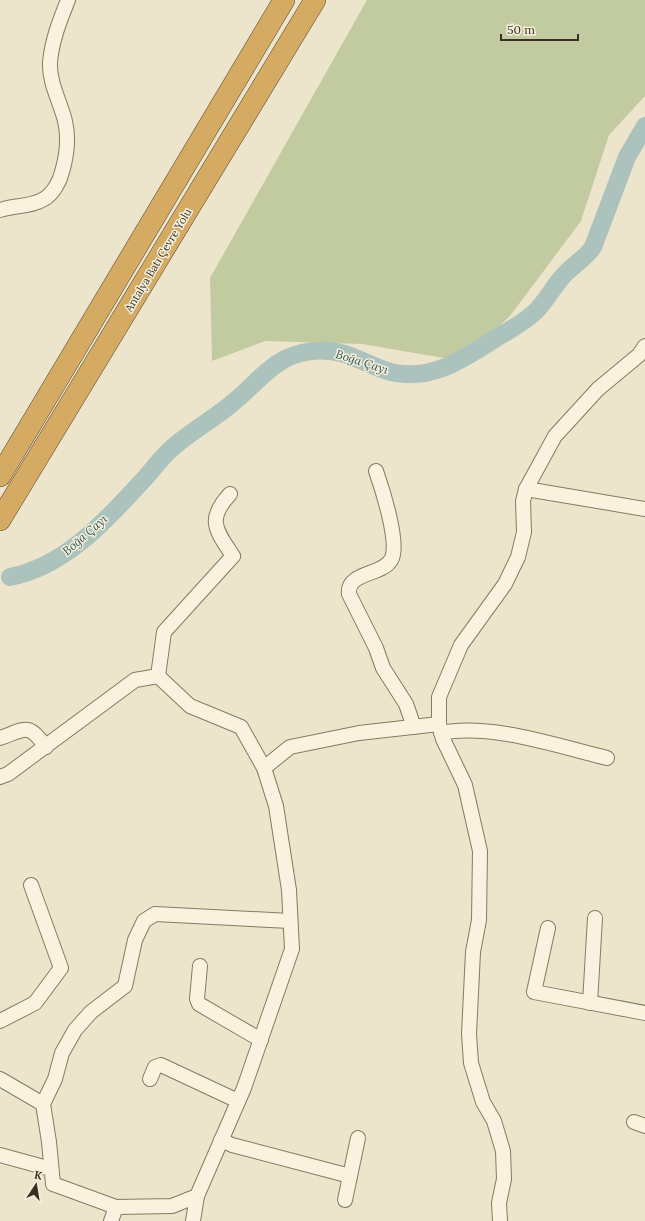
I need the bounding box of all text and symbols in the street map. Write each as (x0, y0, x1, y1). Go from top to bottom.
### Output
scale bar (501, 16, 578, 42)
text: 50 m (507, 22, 535, 37)
street label: Antalya Batı Çevre Yolu (121, 205, 195, 315)
water label: Boğa Çayı (334, 346, 390, 377)
water label: Boğa Çayı (59, 511, 110, 558)
north arrow (16, 1165, 56, 1205)
text: K (33, 1168, 44, 1183)

